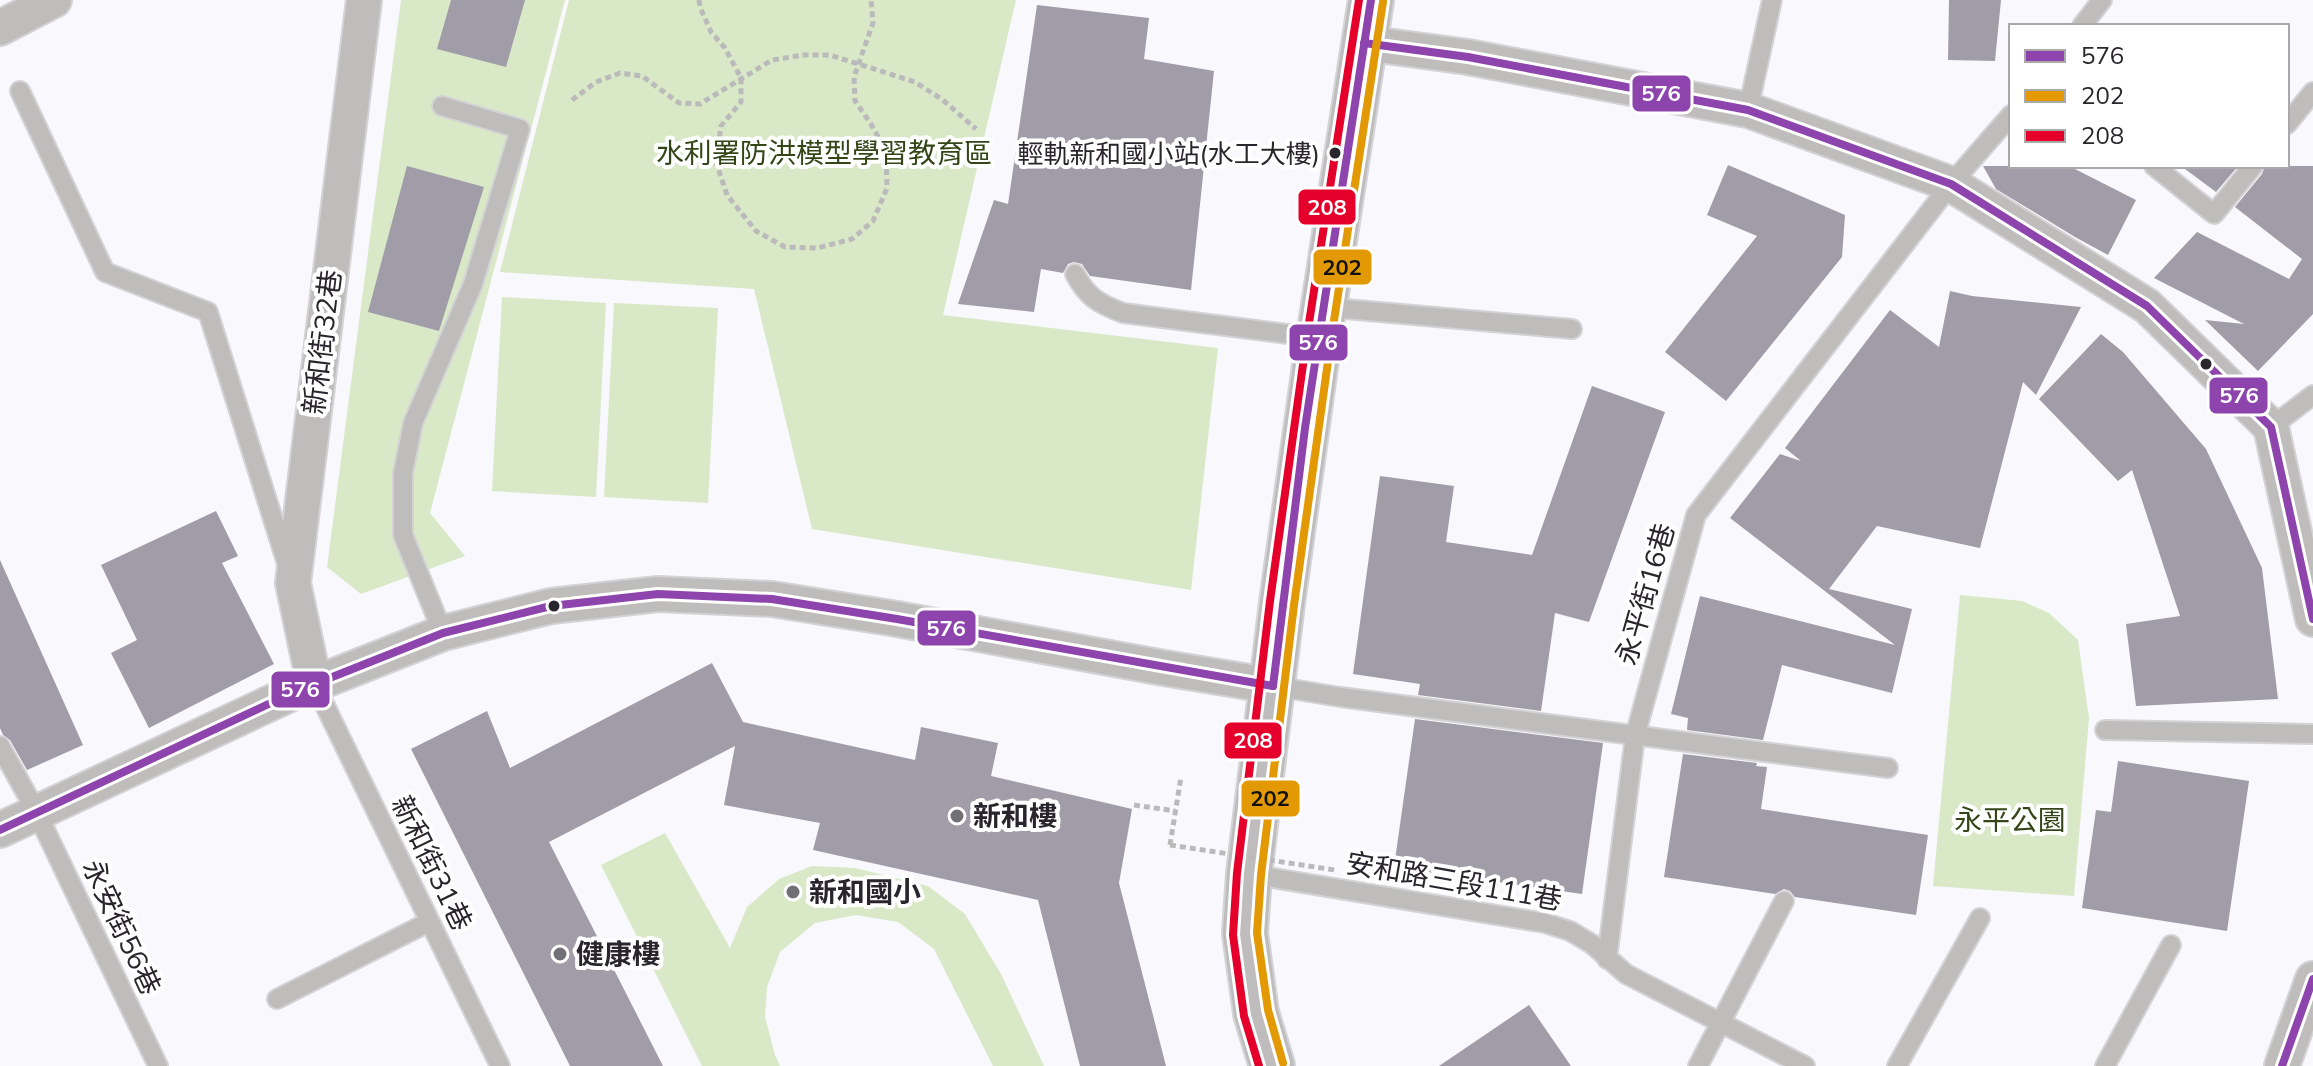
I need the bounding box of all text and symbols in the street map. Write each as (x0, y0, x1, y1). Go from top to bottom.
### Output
legend (2009, 24, 2289, 168)
text: 576 (2081, 40, 2124, 70)
line badge: 576 (1631, 74, 1692, 113)
text: 576 (1641, 79, 1681, 107)
text: 202 (2081, 80, 2124, 110)
text: 208 (2081, 120, 2124, 150)
park label: 水利署防洪模型學習教育區 (656, 135, 992, 170)
place label: 輕軌新和國小站(水工大樓) (1017, 137, 1320, 170)
marker: 輕軌新和國小站(水工大樓) (1327, 145, 1343, 161)
line badge: 208 (1297, 188, 1357, 226)
text: 208 (1307, 193, 1347, 221)
line badge: 202 (1312, 248, 1373, 286)
text: 202 (1322, 253, 1362, 281)
street label: 新和街32巷 (295, 268, 348, 416)
line badge: 576 (1288, 323, 1349, 362)
text: 576 (1298, 328, 1338, 356)
unlabelled marker (2198, 356, 2214, 372)
line badge: 576 (2208, 376, 2269, 415)
text: 576 (2219, 381, 2259, 409)
street label: 永平街16巷 (1608, 519, 1681, 669)
unlabelled marker (546, 598, 562, 614)
line badge: 576 (916, 609, 977, 647)
text: 576 (926, 614, 966, 642)
line badge: 576 (270, 670, 331, 709)
text: 576 (280, 675, 320, 703)
line badge: 208 (1223, 721, 1283, 760)
text: 208 (1233, 726, 1273, 754)
line badge: 202 (1240, 779, 1301, 818)
text: 202 (1250, 784, 1290, 812)
street label: 新和街31巷 (385, 790, 480, 936)
place label: 新和樓 (973, 798, 1057, 833)
park label: 永平公園 (1954, 802, 2066, 837)
marker: 新和樓 (948, 807, 966, 825)
street label: 安和路三段111巷 (1344, 844, 1565, 917)
street label: 永安街56巷 (76, 853, 169, 1000)
place label: 新和國小 (809, 874, 921, 909)
marker: 新和國小 (784, 883, 802, 901)
place label: 健康樓 (576, 936, 660, 971)
marker: 健康樓 (551, 945, 569, 963)

